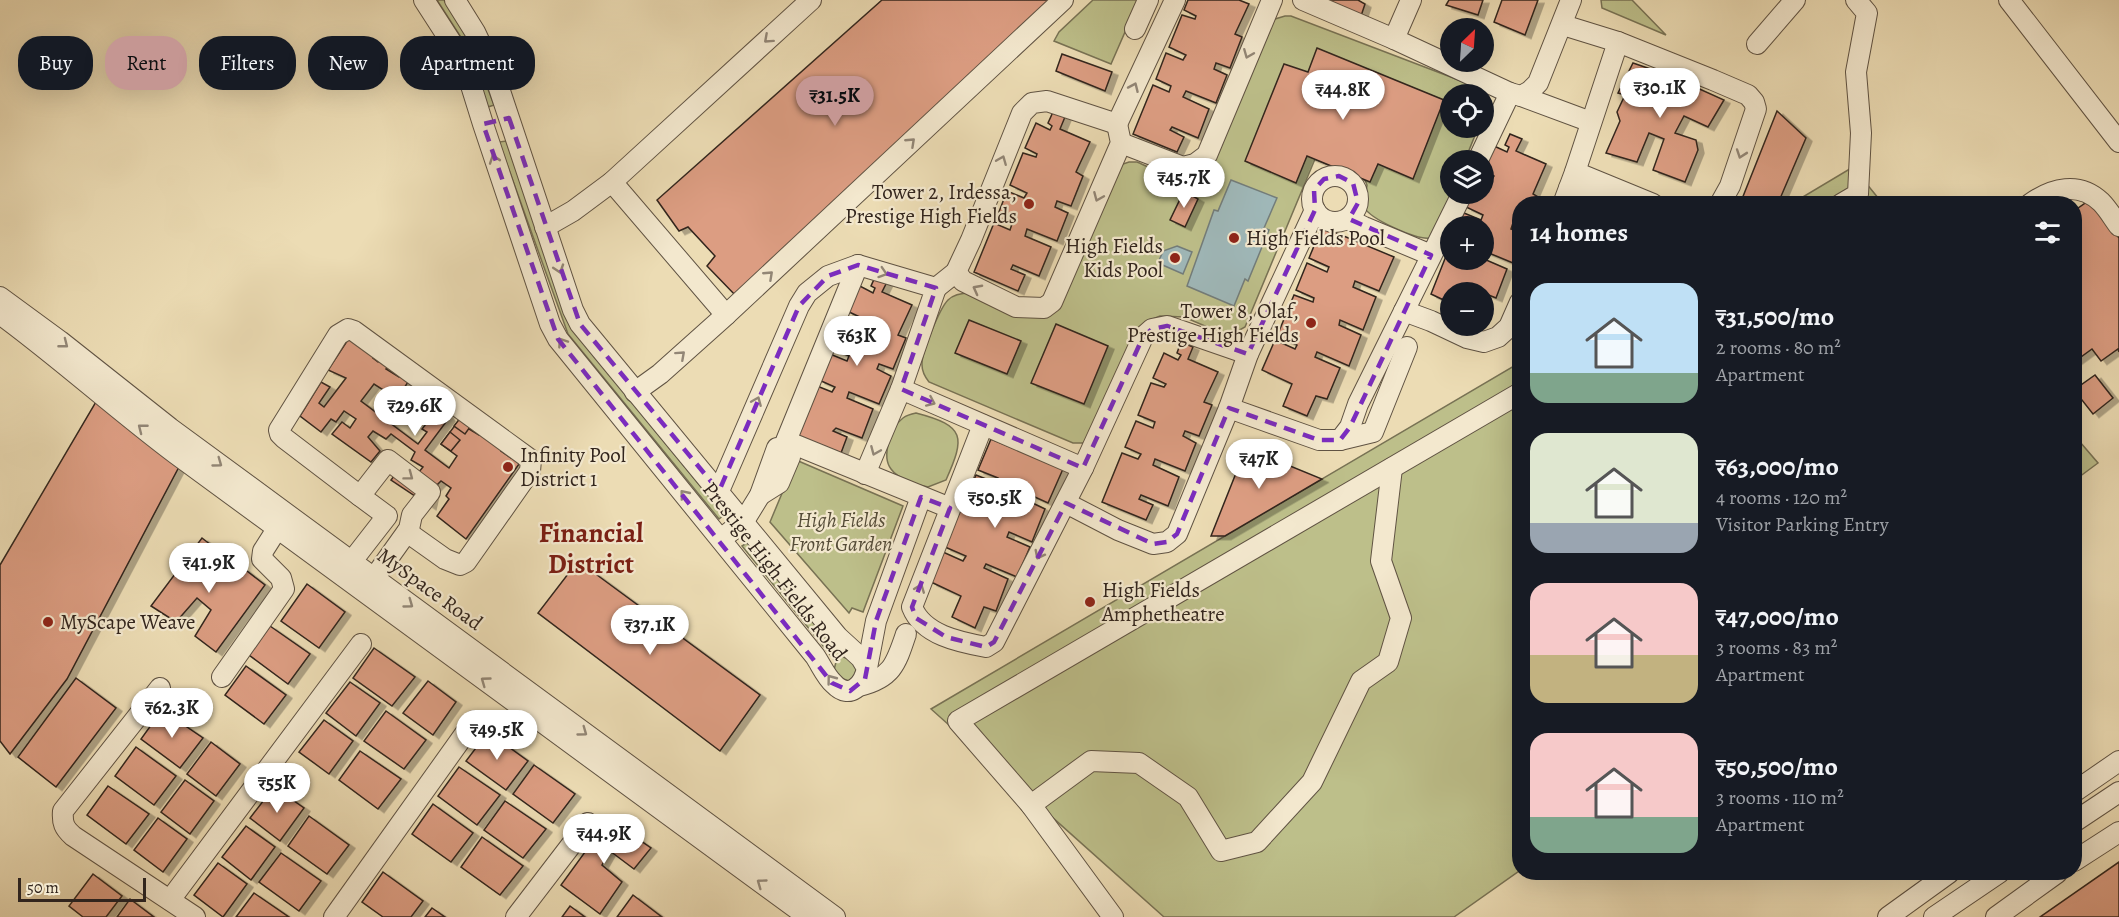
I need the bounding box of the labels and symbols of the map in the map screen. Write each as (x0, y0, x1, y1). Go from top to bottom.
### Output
north arrow (1440, 18, 1494, 72)
one-way arrow (765, 32, 776, 43)
one-way arrow (1243, 47, 1255, 58)
pin: ₹30.1K (1611, 68, 1709, 119)
pin: ₹44.8K (1294, 70, 1392, 121)
pin: ₹31.5K (786, 76, 884, 127)
one-way arrow (1127, 82, 1139, 93)
one-way arrow (905, 138, 915, 149)
one-way arrow (1735, 148, 1748, 158)
one-way arrow (489, 154, 502, 165)
one-way arrow (995, 156, 1007, 167)
pin: ₹45.7K (1135, 158, 1233, 209)
place label: Tower 2, Irdessa, Prestige High Fields (845, 178, 1017, 230)
one-way arrow (1093, 191, 1105, 202)
marker: Tower 2, Irdessa, Prestige High Fields (1022, 197, 1036, 211)
place label: High Fields Pool (1246, 224, 1385, 252)
marker: High Fields Pool (1227, 231, 1241, 245)
place label: High Fields Kids Pool (1065, 232, 1163, 284)
marker: High Fields Kids Pool (1168, 251, 1182, 265)
one-way arrow (552, 263, 565, 274)
one-way arrow (877, 266, 888, 278)
one-way arrow (762, 271, 772, 282)
one-way arrow (973, 285, 984, 296)
place label: Tower 8, Olaf, Prestige High Fields (1127, 297, 1299, 349)
pin: ₹63K (821, 316, 893, 367)
marker: Tower 8, Olaf, Prestige High Fields (1304, 316, 1318, 330)
one-way arrow (57, 337, 68, 348)
one-way arrow (557, 338, 569, 348)
one-way arrow (674, 351, 685, 362)
pin: ₹29.6K (366, 386, 464, 437)
one-way arrow (925, 395, 936, 407)
one-way arrow (750, 397, 762, 408)
one-way arrow (138, 424, 149, 435)
pin: ₹47K (1223, 439, 1295, 490)
place label: Infinity Pool District 1 (520, 441, 626, 493)
one-way arrow (870, 444, 882, 455)
one-way arrow (212, 456, 223, 467)
marker: Infinity Pool District 1 (501, 460, 515, 474)
one-way arrow (402, 469, 413, 480)
street label: Prestige High Fields Road (696, 476, 854, 667)
pin: ₹50.5K (946, 478, 1044, 529)
one-way arrow (680, 490, 691, 501)
park label: High Fields Front Garden (790, 506, 892, 558)
district label: Financial District (539, 515, 643, 582)
street label: MySpace Road (372, 541, 489, 637)
pin: ₹41.9K (160, 543, 258, 594)
one-way arrow (1034, 549, 1046, 560)
place label: High Fields Amphetheatre (1101, 576, 1225, 628)
one-way arrow (912, 583, 925, 593)
marker: High Fields Amphetheatre (1083, 595, 1097, 609)
one-way arrow (403, 597, 414, 608)
pin: ₹37.1K (601, 605, 699, 656)
place label: MyScape Weave (60, 608, 195, 636)
marker: MyScape Weave (41, 615, 55, 629)
one-way arrow (827, 675, 838, 686)
one-way arrow (481, 677, 492, 688)
pin: ₹62.3K (123, 688, 221, 739)
pin: ₹49.5K (448, 710, 546, 761)
one-way arrow (577, 725, 588, 736)
pin: ₹55K (241, 763, 313, 814)
pin: ₹44.9K (555, 814, 653, 865)
scale bar (18, 875, 146, 902)
one-way arrow (757, 879, 768, 890)

